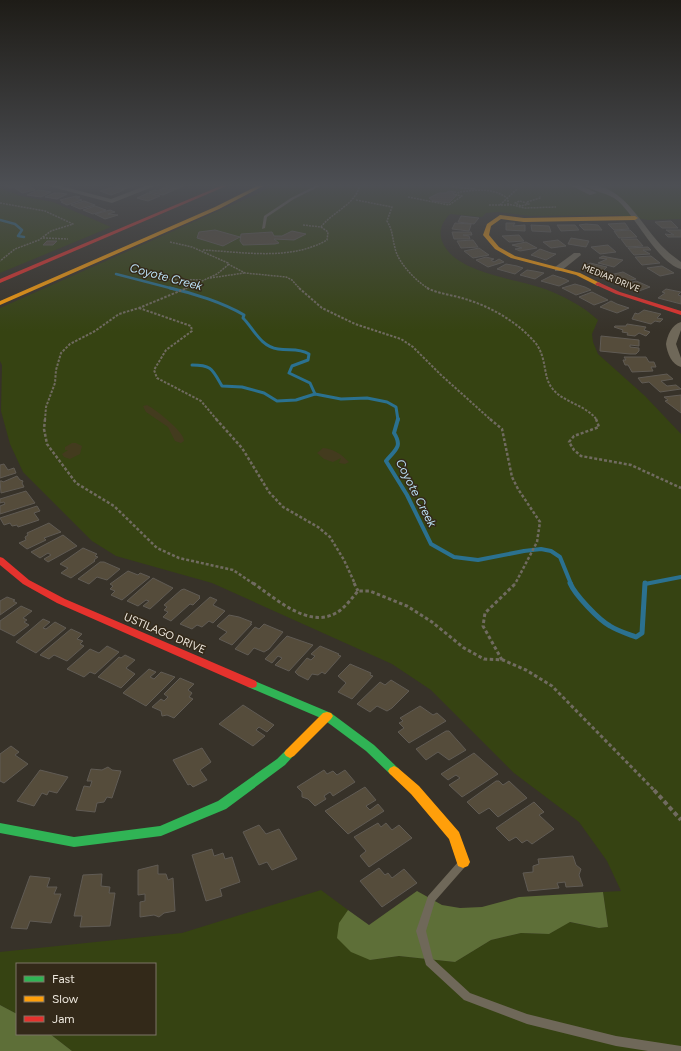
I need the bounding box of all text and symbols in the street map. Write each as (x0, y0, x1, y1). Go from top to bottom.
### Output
water label: Coyote Creek (128, 261, 205, 294)
street label: MEDIAR DRIVE (581, 261, 642, 294)
water label: Coyote Creek (393, 457, 440, 530)
street label: USTILAGO DRIVE (122, 610, 208, 657)
legend (16, 963, 156, 1035)
text: Fast (52, 972, 75, 986)
text: Slow (52, 992, 79, 1006)
text: Jam (52, 1012, 75, 1026)

